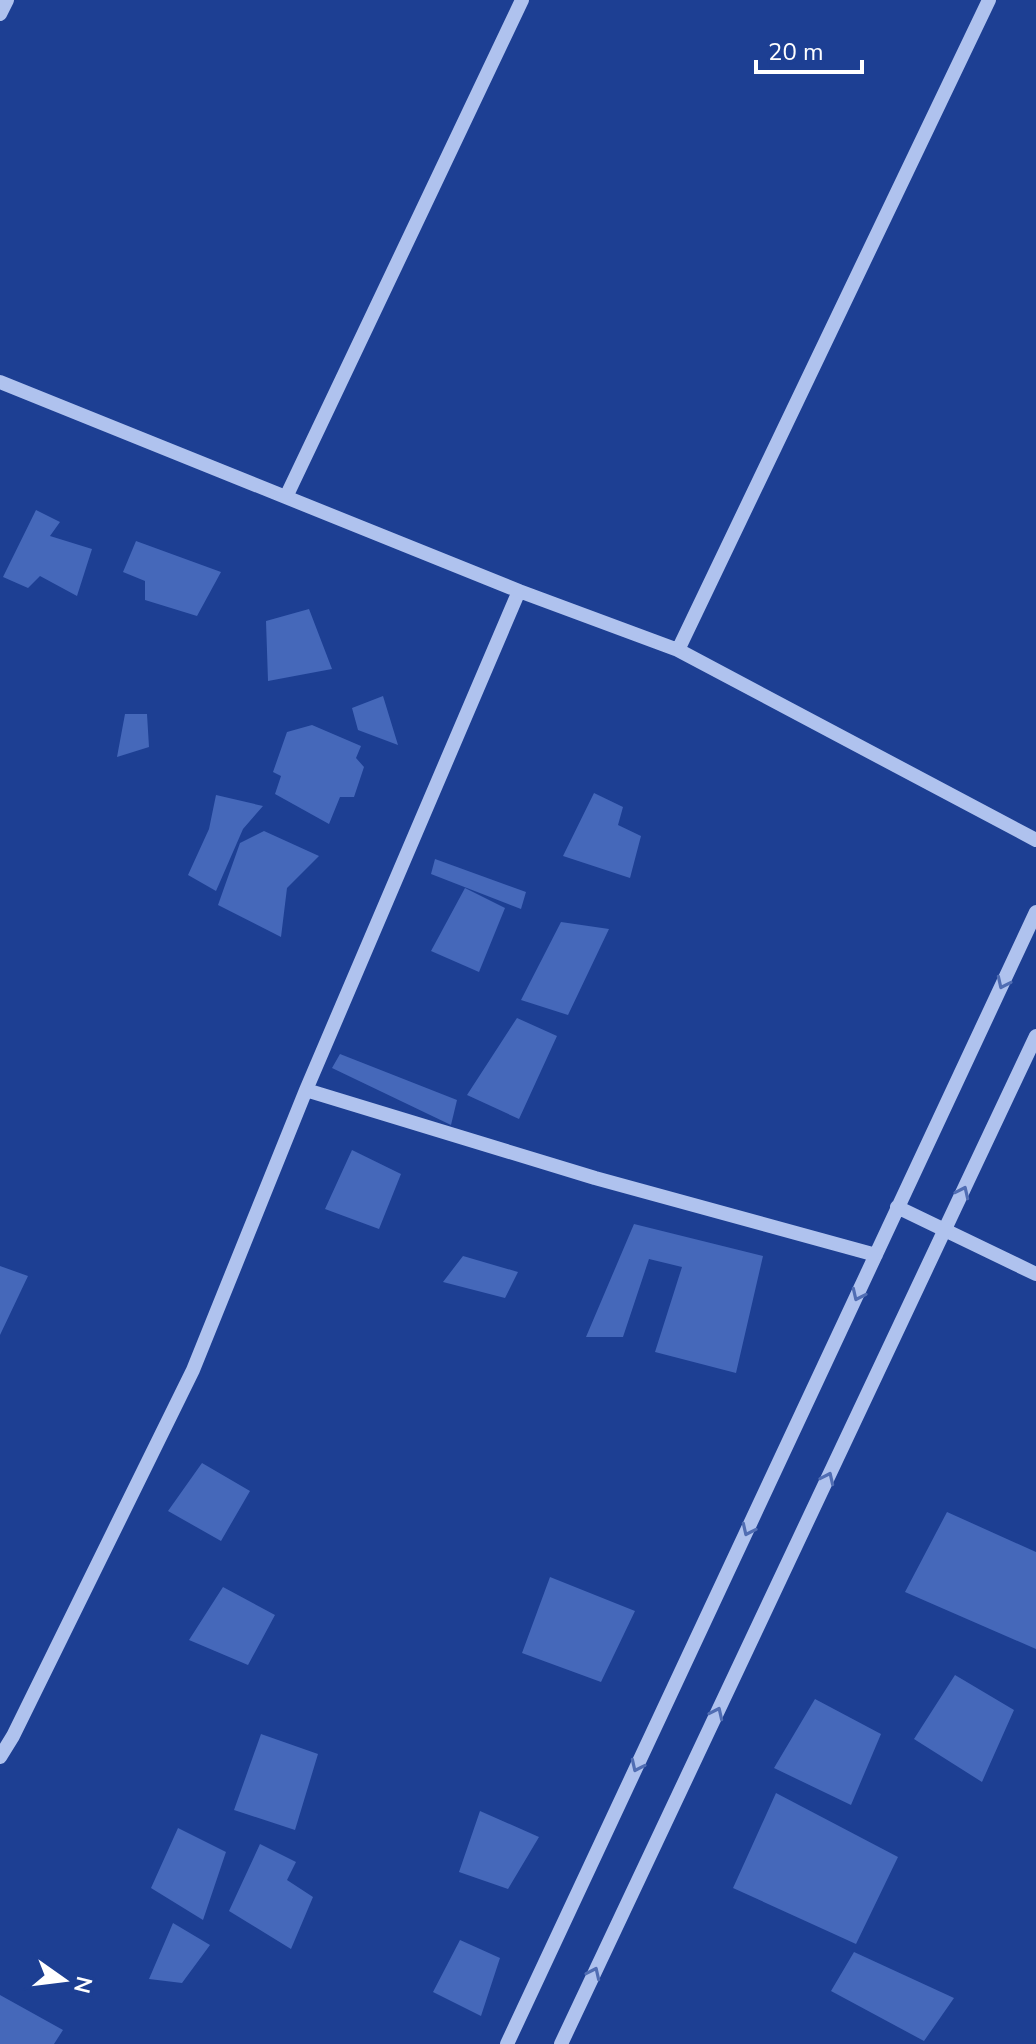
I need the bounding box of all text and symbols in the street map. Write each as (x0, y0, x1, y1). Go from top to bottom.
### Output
scale bar (756, 24, 862, 74)
text: 20 m (768, 36, 824, 68)
one-way arrow (997, 975, 1013, 989)
one-way arrow (953, 1186, 969, 1200)
one-way arrow (852, 1287, 868, 1301)
one-way arrow (818, 1472, 834, 1486)
one-way arrow (742, 1522, 758, 1537)
one-way arrow (707, 1707, 723, 1721)
one-way arrow (631, 1758, 647, 1772)
north arrow (24, 1940, 104, 2020)
one-way arrow (584, 1967, 600, 1982)
text: N (66, 1973, 99, 1996)

